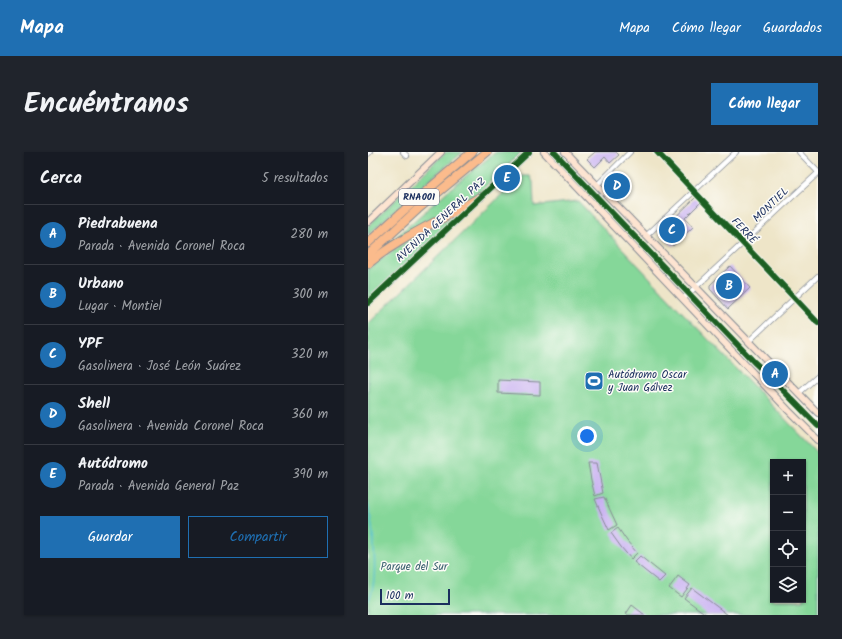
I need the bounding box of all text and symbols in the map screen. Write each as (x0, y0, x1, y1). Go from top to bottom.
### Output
text: Mapa (20, 13, 64, 43)
text: Mapa (619, 17, 650, 39)
text: Cómo llegar (672, 17, 741, 39)
text: Guardados (763, 17, 822, 39)
text: Encuéntranos (24, 82, 189, 127)
button: Cómo llegar (711, 83, 818, 125)
pin: E (494, 163, 520, 193)
text: Cerca (40, 165, 82, 192)
text: 5 resultados (262, 168, 328, 189)
pin: D (604, 171, 630, 201)
street label: AVENIDA GENERAL PAZ (392, 173, 490, 267)
street label: MONTIEL (749, 183, 793, 227)
road number: RNA001 (399, 189, 439, 205)
text: Piedrabuena (78, 212, 158, 236)
street label: FERRÉ (727, 213, 762, 249)
pin: C (659, 215, 685, 245)
text: A (49, 224, 57, 245)
text: 280 m (291, 224, 328, 245)
text: Parada · Avenida Coronel Roca (78, 236, 245, 257)
pin: B (716, 271, 742, 301)
text: Urbano (78, 272, 124, 296)
text: B (49, 284, 57, 305)
text: 300 m (292, 284, 328, 305)
text: Lugar · Montiel (78, 296, 162, 317)
text: YPF (78, 332, 103, 356)
text: C (49, 344, 57, 365)
text: 320 m (291, 344, 328, 365)
text: Gasolinera · José León Suárez (78, 356, 241, 377)
pin: A (762, 359, 788, 389)
place label: Autódromo Oscar y Juan Gálvez (607, 366, 688, 397)
sports icon: Autódromo Oscar y Juan Gálvez (583, 370, 605, 392)
text: Shell (78, 392, 110, 416)
text: D (49, 404, 57, 425)
text: 360 m (291, 404, 328, 425)
text: Gasolinera · Avenida Coronel Roca (78, 416, 264, 437)
your location (577, 426, 597, 446)
text: Autódromo (78, 452, 148, 476)
map controls (770, 459, 806, 603)
button: + (770, 459, 806, 495)
text: E (49, 464, 57, 485)
text: 390 m (292, 464, 328, 485)
text: Parada · Avenida General Paz (78, 476, 239, 497)
button: − (770, 495, 806, 531)
button: Guardar (40, 516, 180, 558)
button: Compartir (188, 516, 328, 558)
button: locate (770, 531, 806, 567)
park label: Parque del Sur (381, 558, 449, 576)
button: layers (770, 567, 806, 603)
scale bar (380, 587, 450, 606)
text: 100 m (386, 587, 414, 605)

